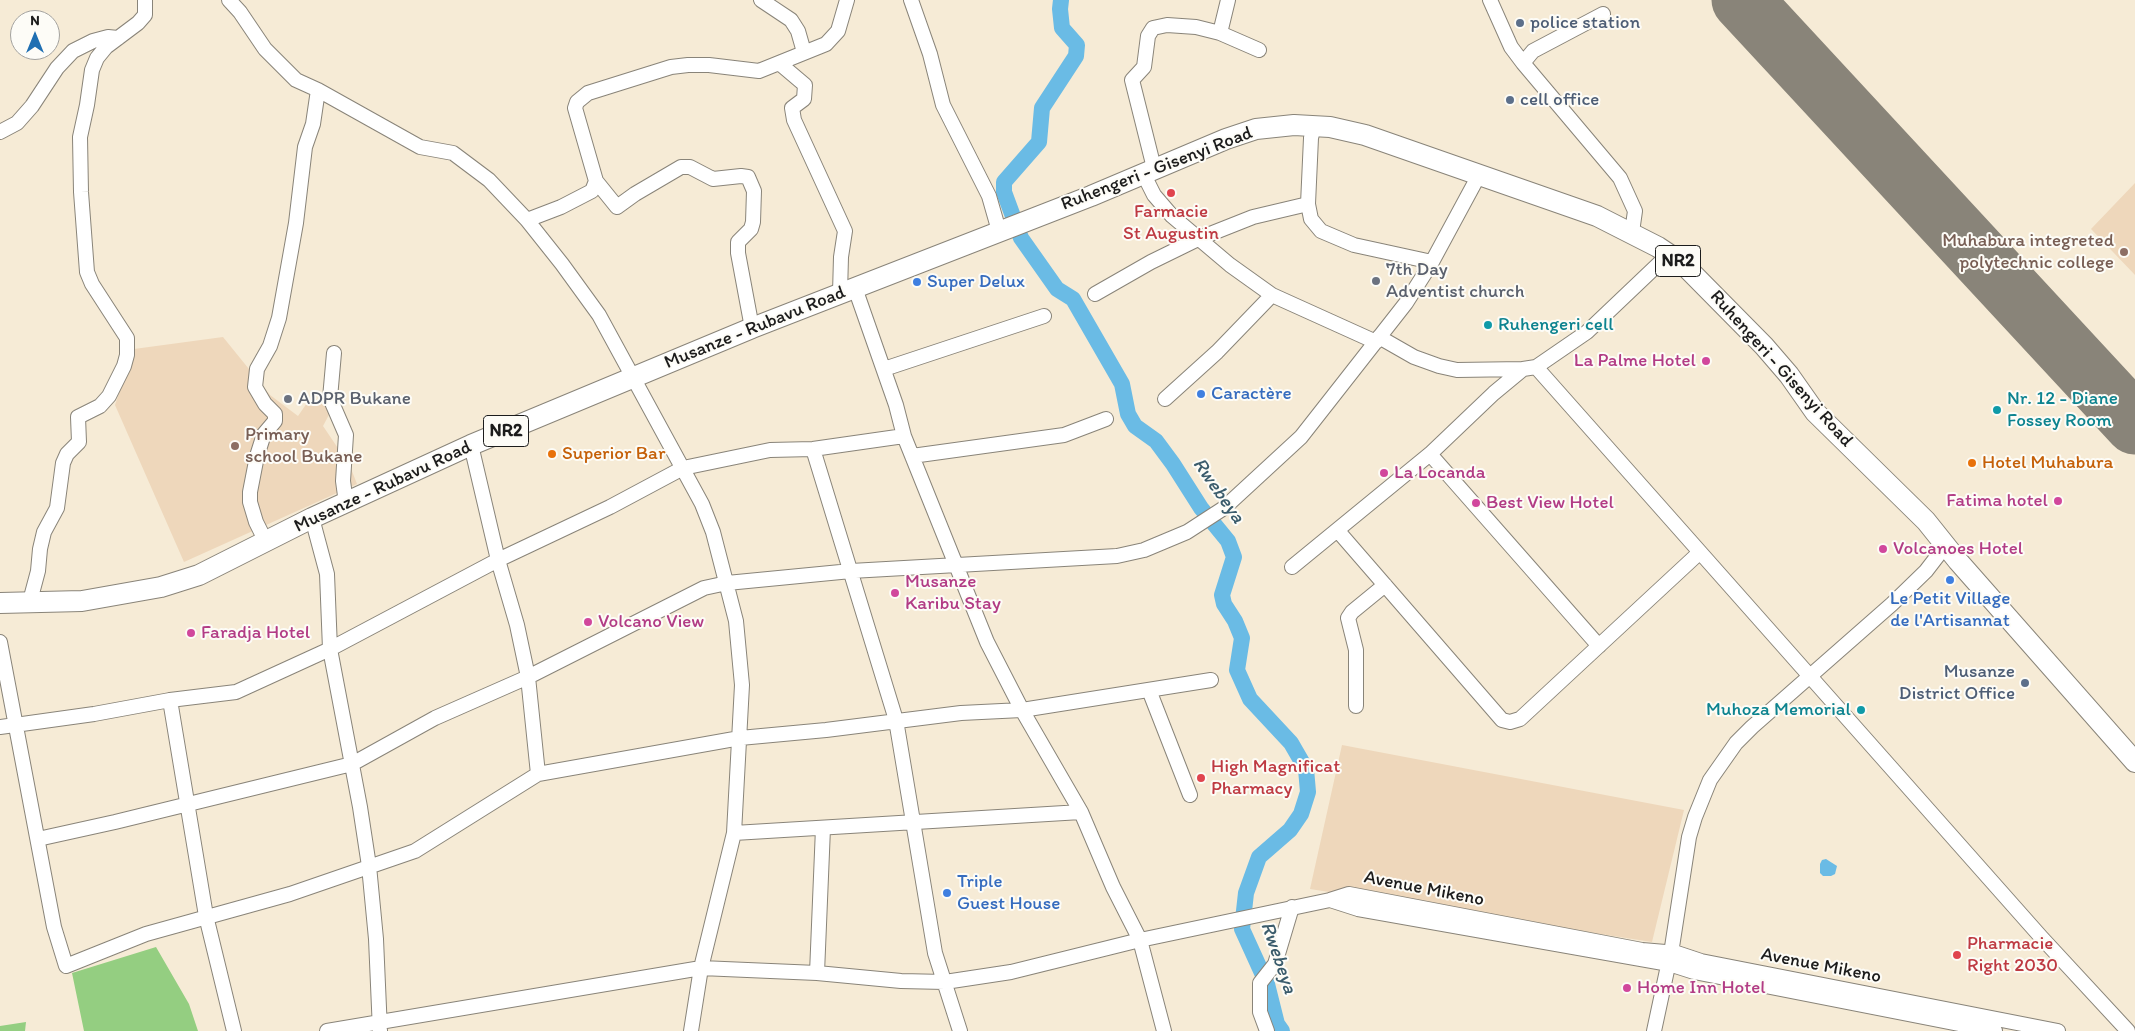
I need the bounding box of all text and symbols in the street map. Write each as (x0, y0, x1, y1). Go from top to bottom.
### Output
north arrow (10, 10, 60, 60)
text: N (30, 12, 40, 29)
place label: police station (1530, 12, 1640, 34)
marker: police station (1514, 17, 1526, 29)
place label: cell office (1520, 89, 1599, 111)
marker: cell office (1504, 94, 1516, 106)
street label: Ruhengeri - Gisenyi Road (1058, 122, 1256, 216)
marker: Farmacie St Augustin (1165, 187, 1177, 199)
place label: Farmacie St Augustin (1123, 201, 1219, 245)
place label: Muhabura integreted polytechnic college (1942, 230, 2114, 274)
road number: NR2 (1656, 246, 1700, 276)
marker: Muhabura integreted polytechnic college (2118, 246, 2130, 258)
place label: 7th Day Adventist church (1386, 259, 1524, 303)
place label: Super Delux (927, 271, 1025, 293)
marker: 7th Day Adventist church (1370, 275, 1382, 287)
marker: Super Delux (911, 276, 923, 288)
street label: Musanze - Rubavu Road (661, 281, 849, 375)
street label: Ruhengeri - Gisenyi Road (1704, 286, 1858, 452)
place label: Ruhengeri cell (1498, 314, 1614, 336)
marker: Ruhengeri cell (1482, 319, 1494, 331)
place label: La Palme Hotel (1574, 350, 1696, 372)
marker: La Palme Hotel (1700, 355, 1712, 367)
place label: Caractère (1211, 383, 1292, 405)
place label: ADPR Bukane (298, 388, 411, 410)
marker: Caractère (1195, 388, 1207, 400)
place label: Nr. 12 - Diane Fossey Room (2007, 388, 2118, 432)
marker: ADPR Bukane (282, 393, 294, 405)
marker: Nr. 12 - Diane Fossey Room (1991, 404, 2003, 416)
road number: NR2 (484, 416, 528, 446)
place label: Primary school Bukane (245, 424, 362, 468)
street label: Musanze - Rubavu Road (291, 436, 475, 538)
marker: Primary school Bukane (229, 440, 241, 452)
place label: Superior Bar (562, 443, 666, 465)
marker: Superior Bar (546, 448, 558, 460)
place label: Hotel Muhabura (1982, 452, 2113, 474)
water label: Rwebeya (1187, 453, 1249, 529)
marker: Hotel Muhabura (1966, 457, 1978, 469)
place label: La Locanda (1394, 462, 1486, 484)
marker: La Locanda (1378, 467, 1390, 479)
place label: Fatima hotel (1946, 490, 2048, 512)
place label: Best View Hotel (1486, 492, 1614, 514)
marker: Fatima hotel (2052, 495, 2064, 507)
marker: Best View Hotel (1470, 497, 1482, 509)
place label: Volcanoes Hotel (1893, 538, 2023, 560)
marker: Volcanoes Hotel (1877, 543, 1889, 555)
place label: Musanze Karibu Stay (905, 571, 1001, 615)
marker: Le Petit Village de l'Artisannat (1944, 574, 1956, 586)
marker: Musanze Karibu Stay (889, 587, 901, 599)
place label: Le Petit Village de l'Artisannat (1890, 588, 2010, 632)
place label: Volcano View (598, 611, 704, 633)
marker: Volcano View (582, 616, 594, 628)
place label: Faradja Hotel (201, 622, 310, 644)
marker: Faradja Hotel (185, 627, 197, 639)
place label: Musanze District Office (1899, 661, 2015, 705)
marker: Musanze District Office (2019, 677, 2031, 689)
place label: Muhoza Memorial (1706, 699, 1851, 721)
marker: Muhoza Memorial (1855, 704, 1867, 716)
place label: High Magnificat Pharmacy (1211, 756, 1340, 800)
marker: High Magnificat Pharmacy (1195, 772, 1207, 784)
street label: Avenue Mikeno (1362, 866, 1486, 912)
place label: Triple Guest House (957, 871, 1060, 915)
marker: Triple Guest House (941, 887, 953, 899)
water label: Rwebeya (1254, 919, 1302, 997)
place label: Pharmacie Right 2030 (1967, 933, 2058, 977)
street label: Avenue Mikeno (1759, 943, 1883, 989)
marker: Pharmacie Right 2030 (1951, 949, 1963, 961)
place label: Home Inn Hotel (1637, 977, 1766, 999)
marker: Home Inn Hotel (1621, 982, 1633, 994)

